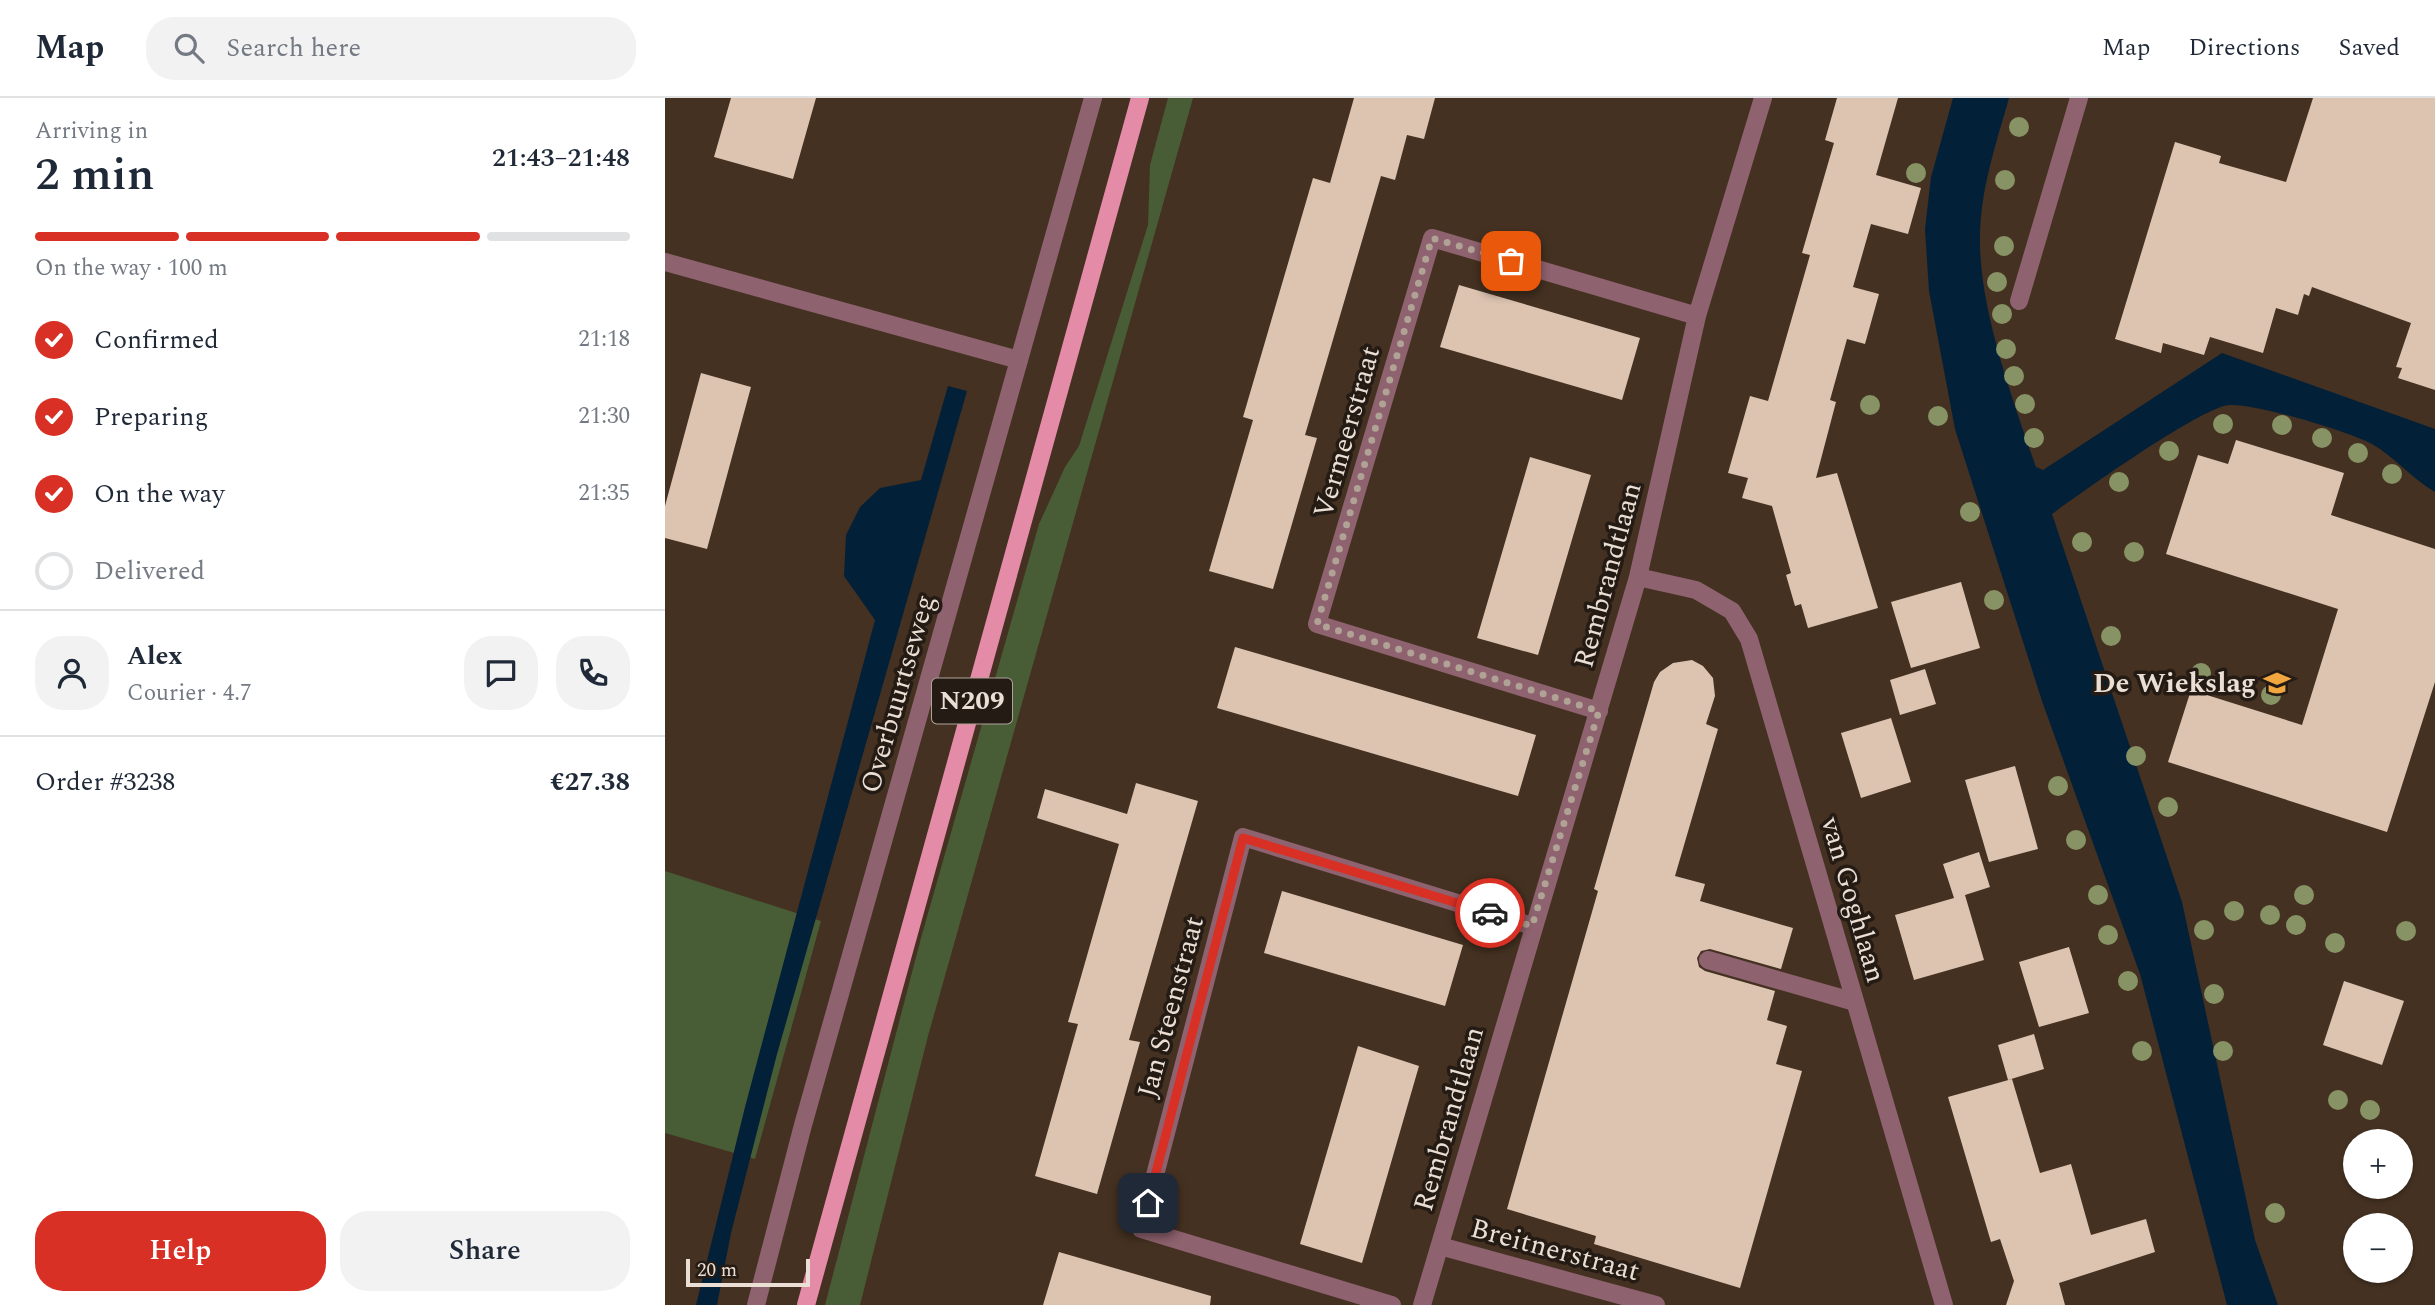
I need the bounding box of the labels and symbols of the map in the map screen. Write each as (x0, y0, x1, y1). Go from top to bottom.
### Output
pin (1481, 231, 1541, 291)
street label: Vermeerstraat (1302, 341, 1392, 523)
street label: Rembrandtlaan (1563, 477, 1653, 673)
street label: Overbuurtseweg (849, 590, 947, 798)
place label: De Wiekslag (2093, 662, 2256, 705)
school or university icon: De Wiekslag (2262, 668, 2292, 698)
road number: N209 (932, 678, 1012, 723)
street label: van Goghlaan (1809, 811, 1897, 988)
courier (1455, 878, 1525, 948)
street label: Jan Steenstraat (1126, 911, 1216, 1103)
street label: Rembrandtlaan (1402, 1022, 1496, 1216)
pin (1118, 1173, 1178, 1233)
street label: Breitnerstraat (1466, 1207, 1645, 1293)
scale bar (686, 1256, 810, 1288)

